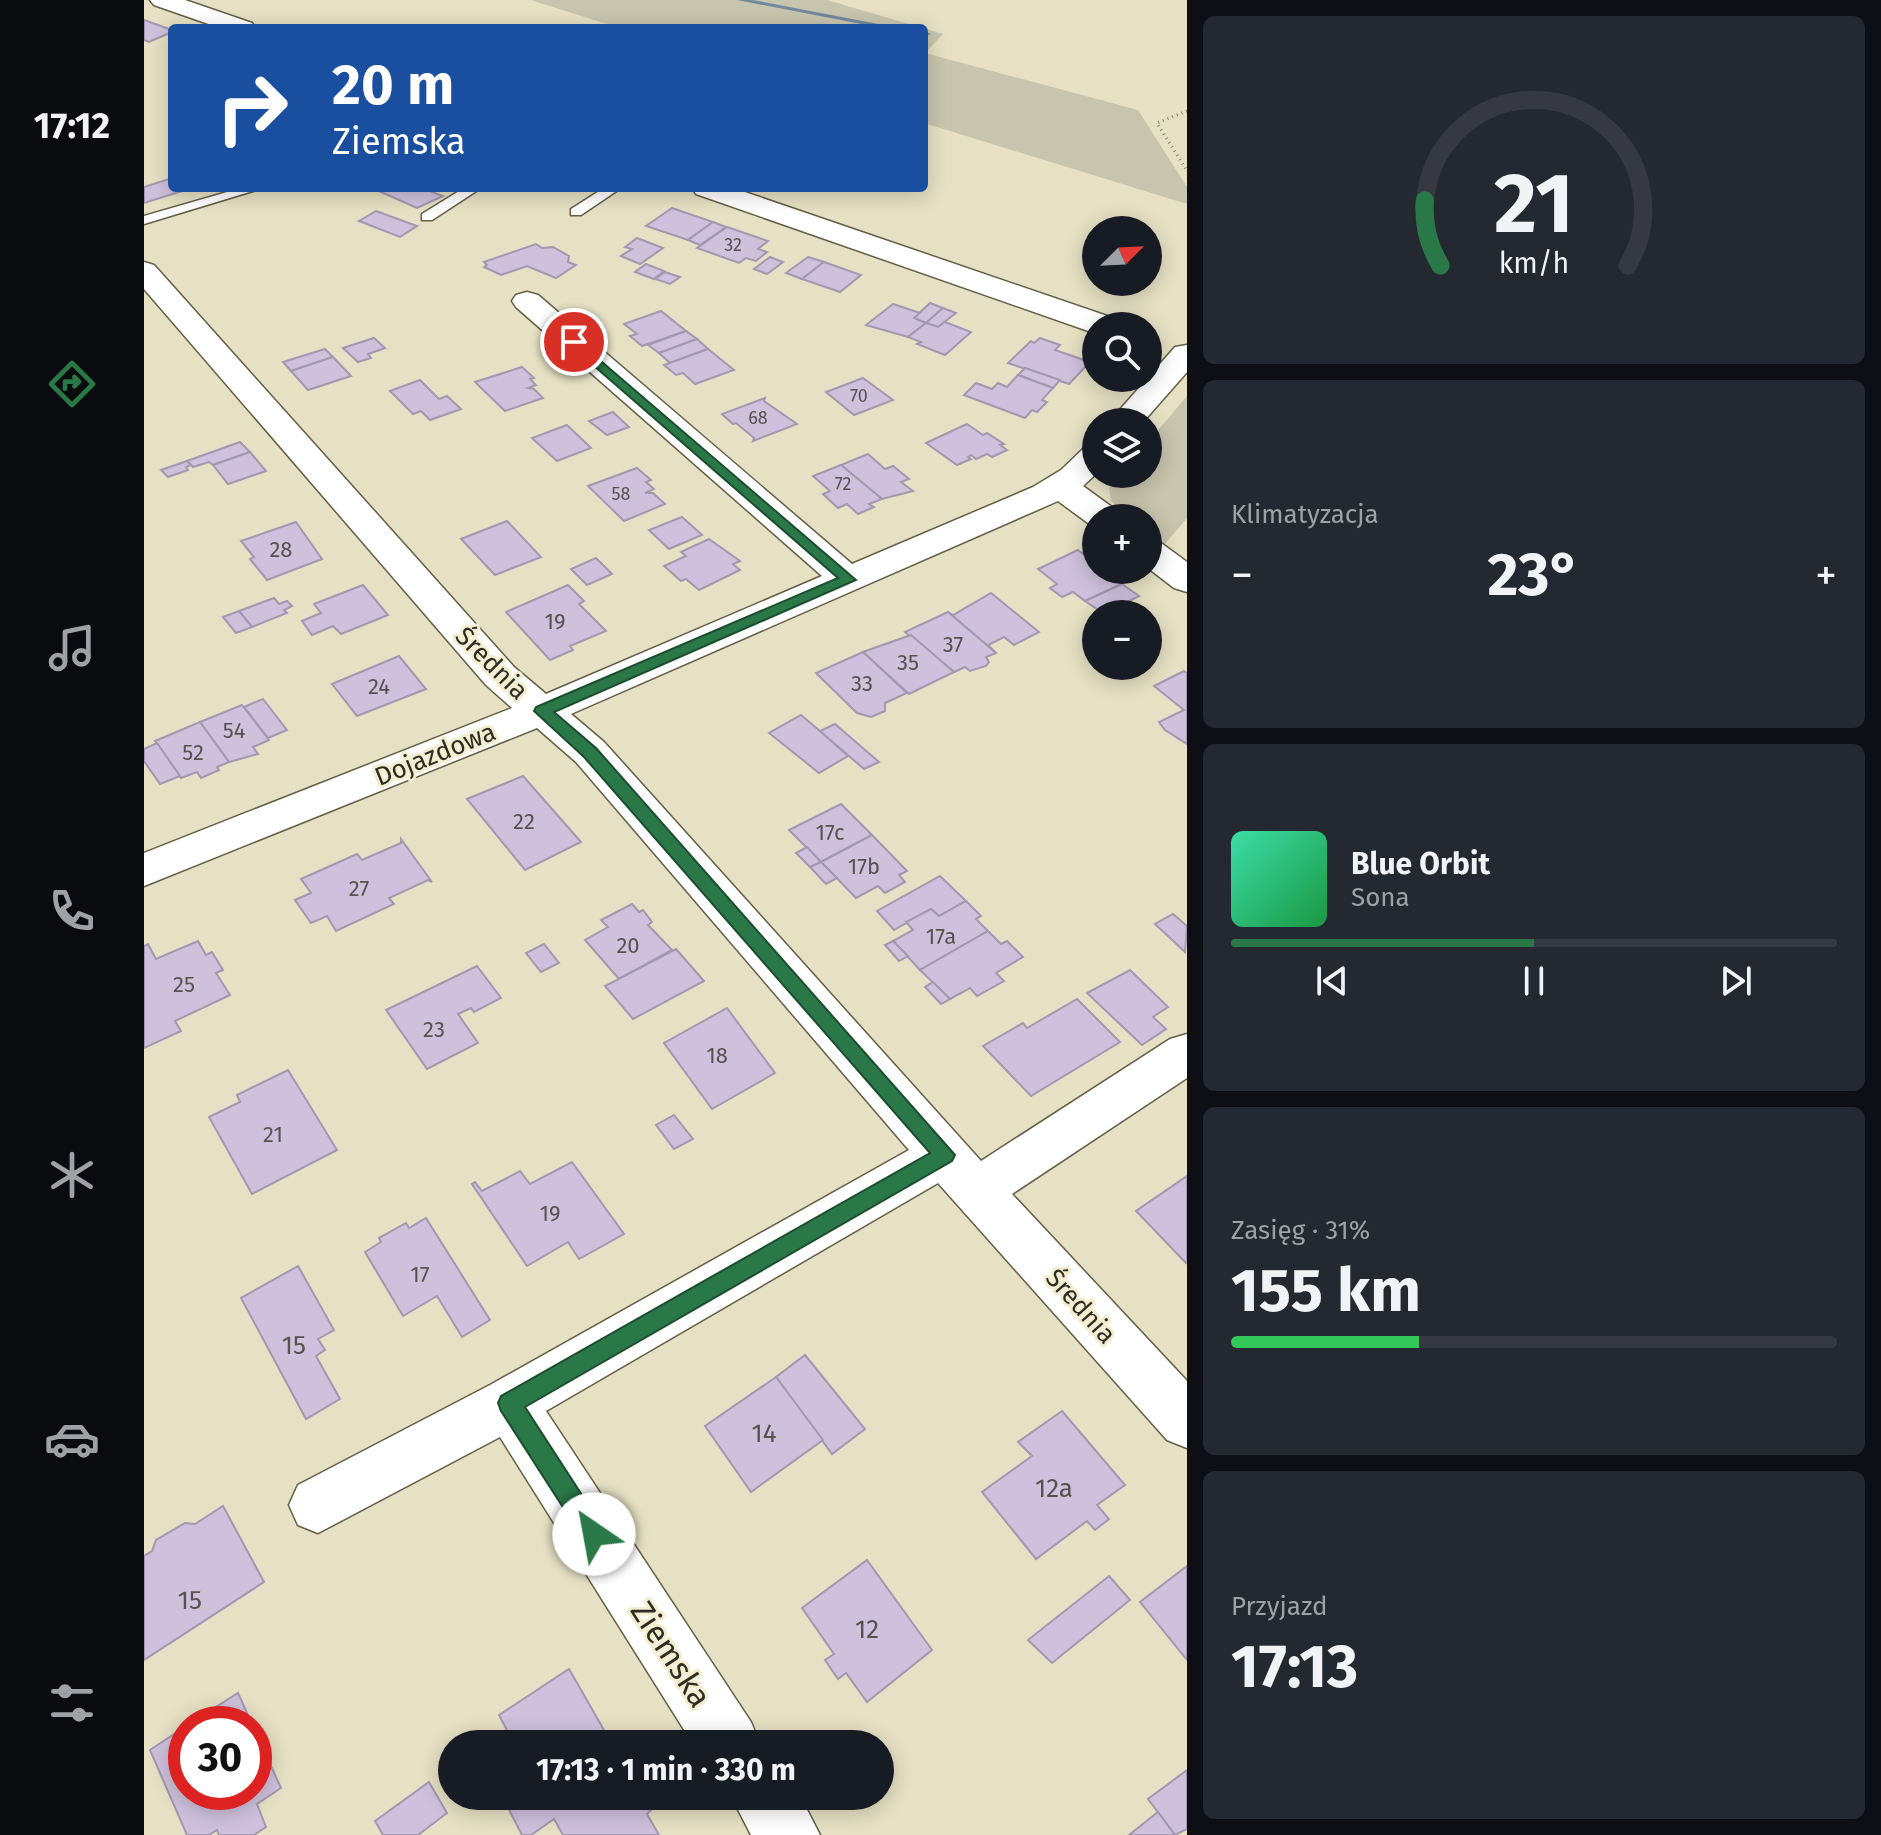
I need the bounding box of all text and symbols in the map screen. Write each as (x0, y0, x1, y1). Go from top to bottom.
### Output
text: 20 m (332, 52, 454, 119)
icon: right (200, 56, 304, 160)
text: 17:12 (34, 104, 110, 148)
text: Ziemska (332, 120, 466, 164)
text: 21 (1494, 153, 1574, 253)
north arrow (1082, 216, 1162, 296)
map controls (1082, 216, 1162, 680)
house number: 32 (724, 234, 742, 256)
text: km/h (1499, 246, 1569, 281)
pin (540, 308, 608, 376)
button: search (1082, 312, 1162, 392)
icon: arrive (552, 320, 596, 364)
icon: directions (44, 356, 100, 412)
house number: 70 (850, 385, 868, 407)
house number: 68 (748, 407, 768, 429)
button: layers (1082, 408, 1162, 488)
house number: 72 (835, 473, 851, 495)
house number: 58 (612, 483, 631, 505)
text: Klimatyzacja (1231, 499, 1379, 530)
button: + (1082, 504, 1162, 584)
house number: 28 (269, 536, 293, 563)
text: 23° (1487, 539, 1581, 611)
text: − (1231, 549, 1253, 602)
text: + (1815, 549, 1837, 602)
button: − (1082, 600, 1162, 680)
house number: 19 (544, 608, 566, 635)
icon: music (44, 620, 100, 676)
street label: Średnia (449, 621, 534, 706)
house number: 37 (943, 631, 964, 658)
house number: 35 (897, 649, 919, 676)
house number: 33 (851, 670, 873, 697)
house number: 24 (368, 673, 390, 700)
street label: Dojazdowa (370, 716, 500, 793)
house number: 54 (223, 717, 246, 744)
house number: 52 (182, 739, 204, 766)
house number: 22 (513, 808, 535, 835)
house number: 17c (815, 819, 845, 846)
text: Blue Orbit (1351, 846, 1490, 882)
house number: 17b (848, 853, 880, 880)
house number: 27 (349, 875, 369, 902)
text: Sona (1351, 882, 1410, 913)
icon: phone (44, 883, 100, 939)
house number: 17a (926, 923, 956, 950)
house number: 20 (616, 932, 640, 959)
icon: previous (1310, 959, 1354, 1003)
icon: pause (1512, 959, 1556, 1003)
icon: next (1714, 959, 1758, 1003)
house number: 25 (173, 971, 195, 998)
house number: 23 (423, 1016, 445, 1043)
house number: 18 (706, 1042, 728, 1069)
house number: 21 (263, 1121, 283, 1148)
icon: climate (44, 1147, 100, 1203)
house number: 19 (539, 1200, 561, 1227)
text: Zasięg · 31% (1231, 1215, 1370, 1246)
text: 155 km (1231, 1255, 1421, 1327)
house number: 17 (410, 1261, 430, 1288)
street label: Średnia (1039, 1263, 1122, 1350)
house number: 15 (282, 1330, 306, 1361)
icon: car (44, 1411, 100, 1467)
house number: 14 (751, 1418, 777, 1449)
house number: 12a (1035, 1473, 1073, 1504)
position arrow (552, 1492, 636, 1576)
house number: 15 (178, 1585, 202, 1616)
text: Przyjazd (1231, 1591, 1328, 1622)
street label: Ziemska (623, 1594, 719, 1714)
house number: 12 (855, 1614, 879, 1645)
text: 17:13 (1231, 1631, 1358, 1703)
icon: filters (44, 1675, 100, 1731)
speed limit sign: 30 (168, 1706, 272, 1810)
text: 17:13 · 1 min · 330 m (536, 1752, 796, 1788)

